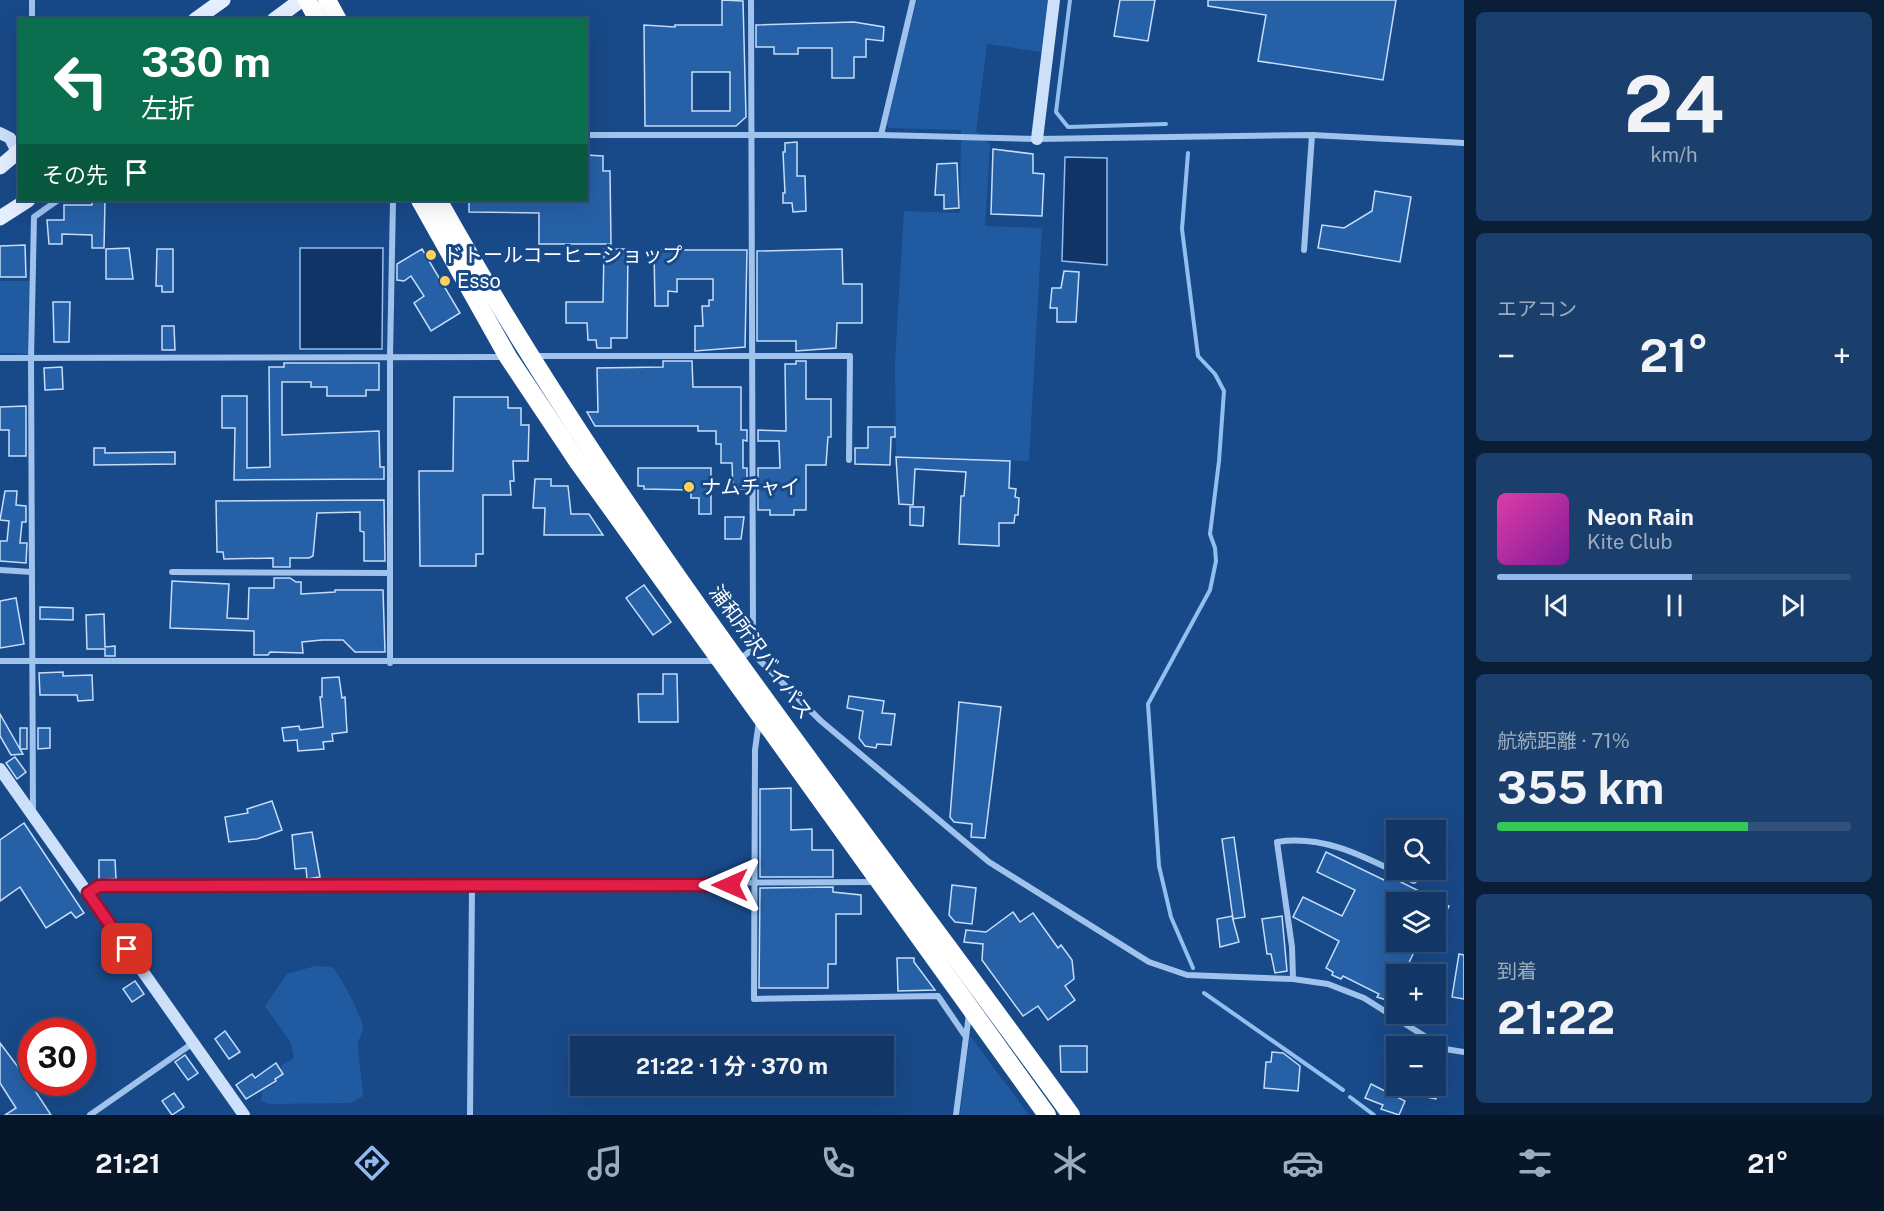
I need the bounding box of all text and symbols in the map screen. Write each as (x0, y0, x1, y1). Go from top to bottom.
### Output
text: 330 m (141, 37, 271, 86)
icon: left (42, 42, 120, 120)
text: 24 (1624, 58, 1724, 150)
text: 左折 (141, 92, 195, 124)
text: km/h (1650, 143, 1698, 167)
icon: arrive (120, 156, 153, 189)
text: その先 (42, 162, 108, 188)
place label: ドトールコーヒーショップ (443, 243, 682, 267)
marker: ドトールコーヒーショップ (424, 248, 438, 262)
place label: Esso (457, 269, 501, 293)
marker: Esso (438, 274, 452, 288)
text: エアコン (1497, 297, 1577, 321)
text: 21° (1639, 329, 1709, 382)
text: − (1497, 337, 1515, 375)
text: + (1833, 337, 1851, 375)
place label: ナムチャイ (701, 475, 800, 499)
marker: ナムチャイ (682, 480, 696, 494)
text: Neon Rain (1587, 504, 1694, 530)
text: Kite Club (1587, 530, 1672, 554)
street label: 浦和所沢バイパス (704, 580, 818, 724)
icon: previous (1540, 589, 1573, 622)
icon: pause (1658, 589, 1691, 622)
icon: next (1776, 589, 1809, 622)
text: 航続距離 · 71% (1497, 729, 1630, 753)
text: 355 km (1497, 761, 1664, 814)
map controls (1386, 820, 1446, 1096)
button: search (1386, 820, 1446, 880)
position arrow (698, 853, 762, 917)
button: layers (1386, 892, 1446, 952)
pin (101, 923, 152, 974)
icon: arrive (110, 932, 143, 965)
text: 到着 (1497, 959, 1537, 983)
button: + (1386, 964, 1446, 1024)
text: 21:22 (1497, 991, 1615, 1044)
speed limit sign: 30 (18, 1018, 96, 1096)
button: − (1386, 1036, 1446, 1096)
text: 21:22 · 1 分 · 370 m (636, 1053, 828, 1079)
icon: directions (351, 1142, 393, 1184)
icon: music (584, 1142, 626, 1184)
icon: phone (817, 1142, 859, 1184)
icon: climate (1049, 1142, 1091, 1184)
icon: car (1282, 1142, 1324, 1184)
icon: filters (1514, 1142, 1556, 1184)
text: 21:21 (95, 1147, 161, 1179)
text: 21° (1747, 1147, 1789, 1179)

